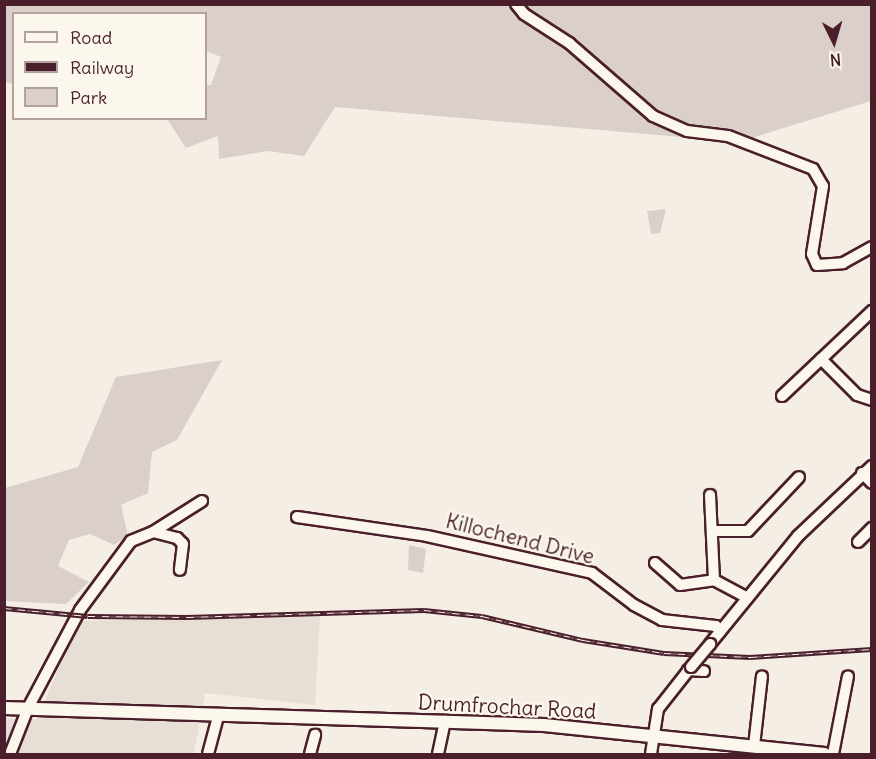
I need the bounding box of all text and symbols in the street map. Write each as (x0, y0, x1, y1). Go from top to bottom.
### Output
legend (12, 12, 207, 120)
north arrow (804, 12, 864, 72)
text: Road (70, 26, 112, 49)
text: N (829, 49, 842, 70)
text: Railway (70, 56, 134, 79)
text: Park (70, 86, 107, 109)
street label: Killochend Drive (443, 508, 597, 570)
street label: Drumfrochar Road (417, 690, 597, 724)

